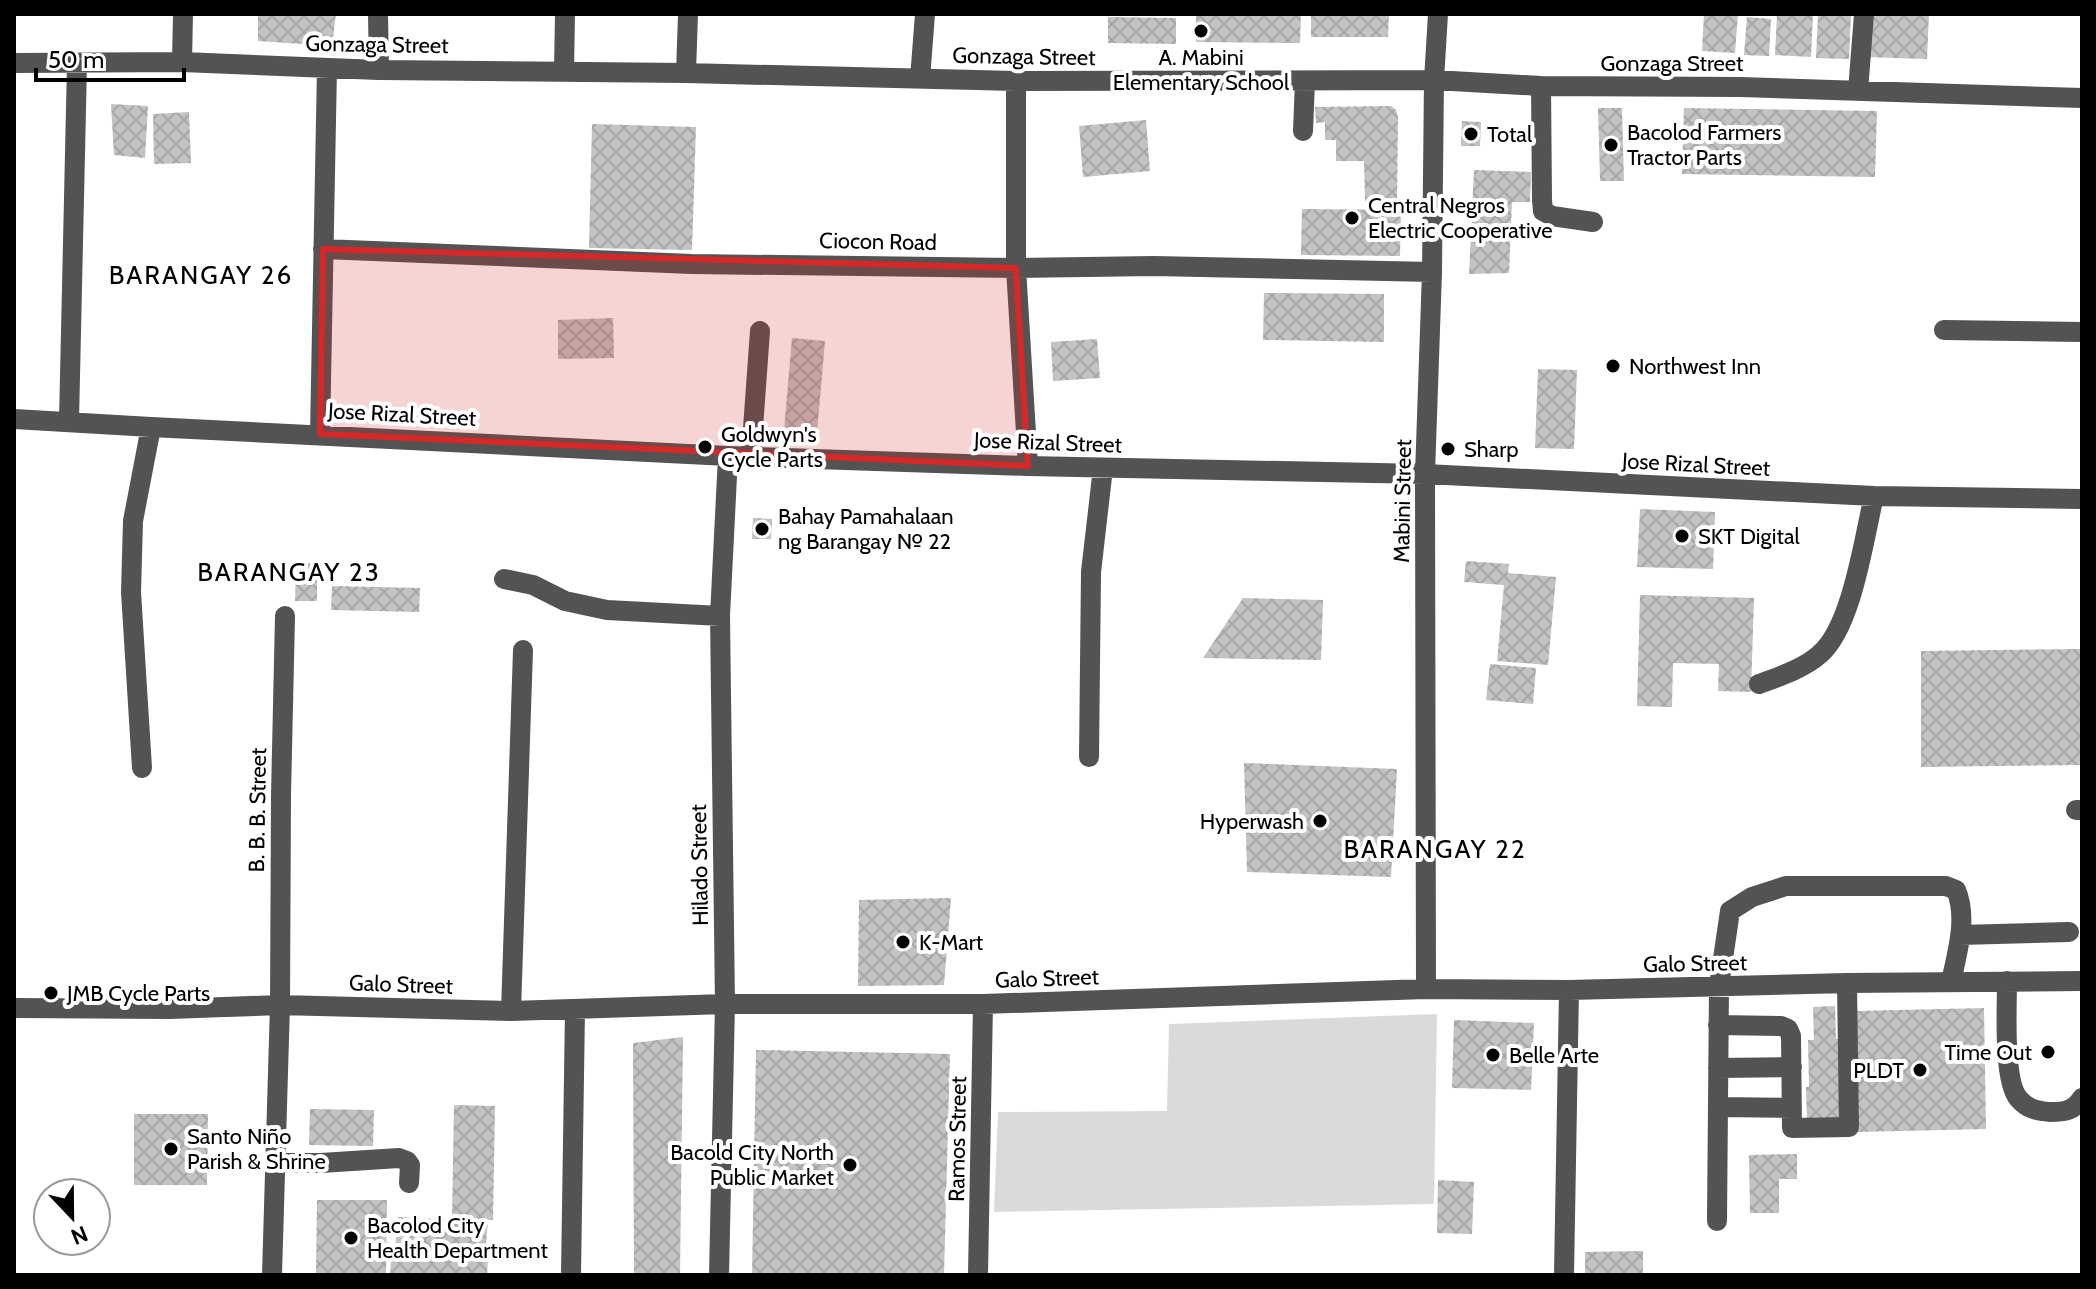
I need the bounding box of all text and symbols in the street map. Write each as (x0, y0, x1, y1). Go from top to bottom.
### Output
marker: A. Mabini Elementary School (1192, 22, 1210, 40)
street label: Gonzaga Street (305, 30, 449, 59)
scale bar (36, 32, 184, 82)
street label: Gonzaga Street (952, 42, 1096, 71)
place label: A. Mabini Elementary School (1113, 44, 1290, 96)
text: 50 m (48, 45, 104, 74)
street label: Gonzaga Street (1601, 50, 1744, 77)
place label: Bacolod Farmers Tractor Parts (1627, 119, 1781, 171)
place label: Total (1487, 121, 1533, 148)
marker: Total (1462, 125, 1480, 143)
marker: Bacolod Farmers Tractor Parts (1602, 136, 1620, 154)
place label: Central Negros Electric Cooperative (1368, 192, 1553, 244)
marker: Central Negros Electric Cooperative (1343, 209, 1361, 227)
street label: Ciocon Road (819, 227, 937, 256)
district label: BARANGAY 26 (109, 259, 293, 291)
place label: Northwest Inn (1629, 353, 1761, 380)
marker: Northwest Inn (1604, 357, 1622, 375)
street label: Jose Rizal Street (326, 397, 477, 432)
place label: Goldwyn's Cycle Parts (721, 421, 823, 473)
street label: Jose Rizal Street (973, 426, 1123, 459)
place label: Sharp (1464, 436, 1518, 463)
marker: Goldwyn's Cycle Parts (696, 438, 714, 456)
street label: Mabini Street (1388, 438, 1417, 563)
marker: Sharp (1439, 440, 1457, 458)
street label: Jose Rizal Street (1620, 447, 1771, 482)
place label: Bahay Pamahalaan ng Barangay № 22 (778, 503, 954, 555)
marker: Bahay Pamahalaan ng Barangay № 22 (753, 520, 771, 538)
place label: SKT Digital (1698, 523, 1800, 550)
marker: SKT Digital (1673, 527, 1691, 545)
district label: BARANGAY 23 (197, 556, 381, 588)
street label: B. B. B. Street (243, 747, 272, 873)
street label: Hilado Street (685, 803, 714, 926)
place label: Hyperwash (1200, 808, 1304, 835)
marker: Hyperwash (1311, 812, 1329, 830)
district label: BARANGAY 22 (1343, 833, 1527, 865)
place label: K-Mart (919, 929, 984, 956)
marker: K-Mart (894, 933, 912, 951)
street label: Galo Street (1643, 949, 1748, 978)
street label: Galo Street (995, 963, 1100, 994)
street label: Galo Street (349, 969, 454, 1000)
place label: JMB Cycle Parts (66, 980, 210, 1007)
marker: JMB Cycle Parts (42, 984, 60, 1002)
place label: Time Out (1945, 1039, 2033, 1066)
place label: Belle Arte (1509, 1042, 1599, 1069)
marker: Time Out (2039, 1043, 2057, 1061)
marker: Belle Arte (1484, 1046, 1502, 1064)
place label: PLDT (1853, 1057, 1904, 1084)
marker: PLDT (1911, 1061, 1929, 1079)
street label: Ramos Street (943, 1075, 972, 1202)
place label: Santo Niño Parish & Shrine (187, 1123, 326, 1175)
place label: Bacold City North Public Market (670, 1139, 835, 1191)
marker: Santo Niño Parish & Shrine (162, 1140, 180, 1158)
marker: Bacold City North Public Market (841, 1156, 859, 1174)
north arrow (32, 1177, 112, 1257)
place label: Bacolod City Health Department (367, 1212, 548, 1264)
text: N (67, 1220, 92, 1251)
marker: Bacolod City Health Department (342, 1229, 360, 1247)

